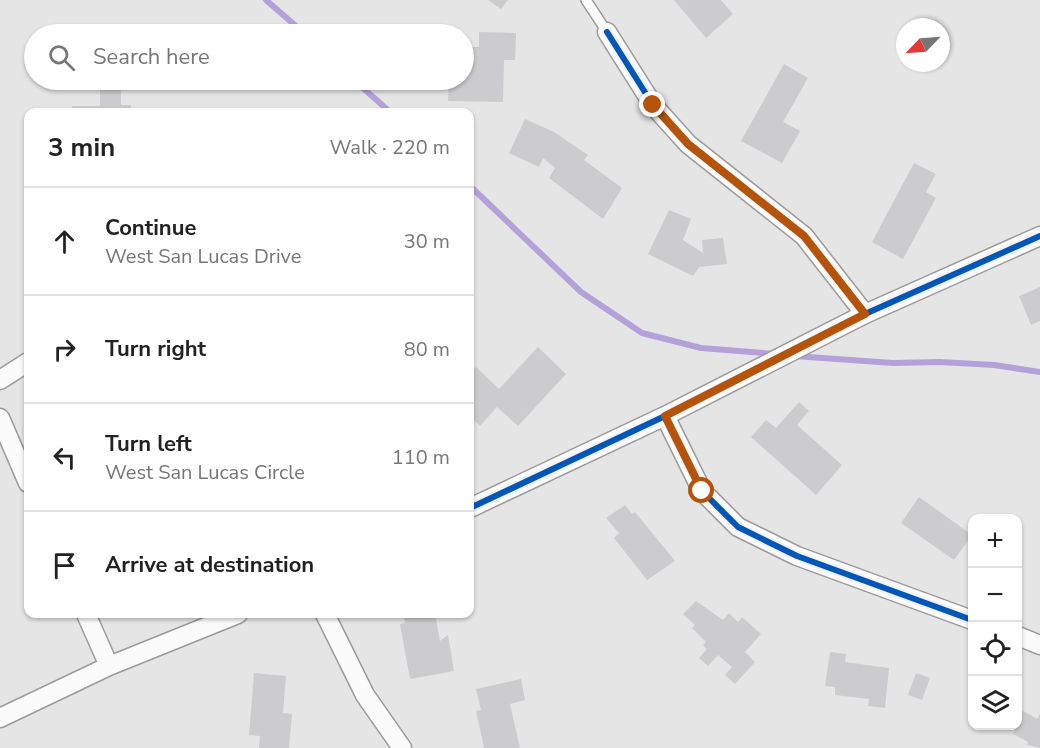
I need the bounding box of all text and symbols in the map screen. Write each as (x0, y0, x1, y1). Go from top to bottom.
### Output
north arrow (896, 18, 950, 72)
search box (24, 24, 474, 90)
icon: search (45, 41, 78, 74)
text: Search here (93, 42, 210, 72)
route end (639, 91, 665, 117)
text: 3 min (48, 130, 115, 165)
text: Walk · 220 m (330, 134, 450, 161)
text: Continue (105, 213, 196, 243)
icon: ahead (48, 225, 81, 258)
text: 30 m (404, 228, 450, 255)
text: West San Lucas Drive (105, 243, 301, 270)
icon: right (48, 333, 81, 366)
text: Turn right (105, 334, 206, 364)
text: 80 m (404, 336, 450, 363)
text: Turn left (105, 429, 192, 459)
icon: left (48, 441, 81, 474)
text: 110 m (392, 444, 450, 471)
text: West San Lucas Circle (105, 459, 305, 486)
route start (688, 477, 714, 503)
map controls (968, 514, 1022, 730)
button: + (968, 514, 1022, 568)
icon: arrive (48, 549, 81, 582)
text: Arrive at destination (105, 550, 314, 580)
button: − (968, 568, 1022, 622)
button: locate (968, 622, 1022, 676)
button: layers (968, 676, 1022, 730)

